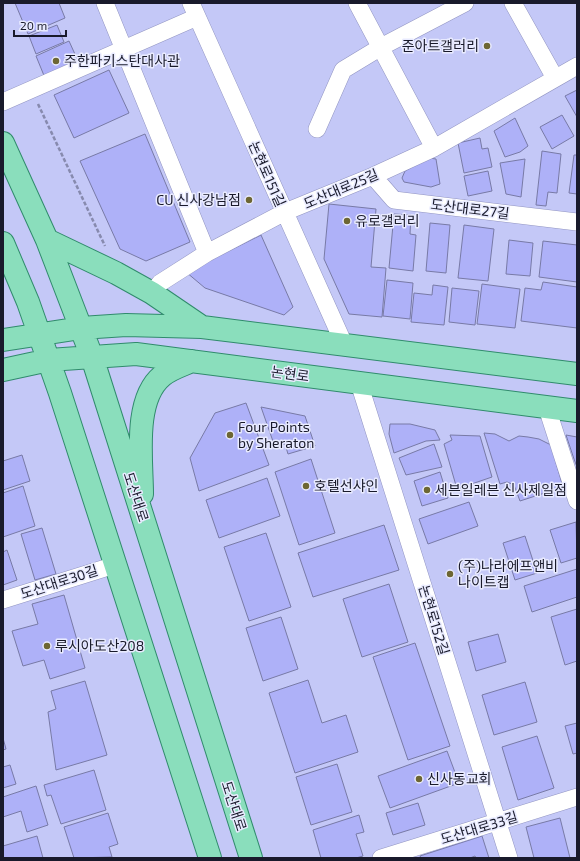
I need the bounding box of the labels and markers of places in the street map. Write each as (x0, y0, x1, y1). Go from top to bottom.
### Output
place label: 준아트갤러리 (402, 37, 479, 54)
marker: 준아트갤러리 (482, 41, 492, 51)
place label: 주한파키스탄대사관 (64, 52, 180, 69)
marker: 주한파키스탄대사관 (51, 56, 61, 66)
place label: CU 신사강남점 (156, 191, 241, 208)
marker: CU 신사강남점 (244, 195, 254, 205)
place label: 유로갤러리 (355, 212, 419, 229)
marker: 유로갤러리 (342, 216, 352, 226)
place label: Four Points by Sheraton (238, 418, 314, 451)
marker: Four Points by Sheraton (225, 430, 235, 440)
place label: 호텔선샤인 (314, 477, 378, 494)
marker: 호텔선샤인 (301, 481, 311, 491)
place label: 세븐일레븐 신사제일점 (435, 481, 567, 498)
marker: 세븐일레븐 신사제일점 (422, 485, 432, 495)
place label: (주)나라에프앤비 나이트캡 (458, 557, 558, 590)
marker: (주)나라에프앤비 나이트캡 (445, 569, 455, 579)
place label: 루시아도산208 (55, 637, 144, 654)
marker: 루시아도산208 (42, 641, 52, 651)
place label: 신사동교회 (427, 770, 491, 787)
marker: 신사동교회 (414, 774, 424, 784)

